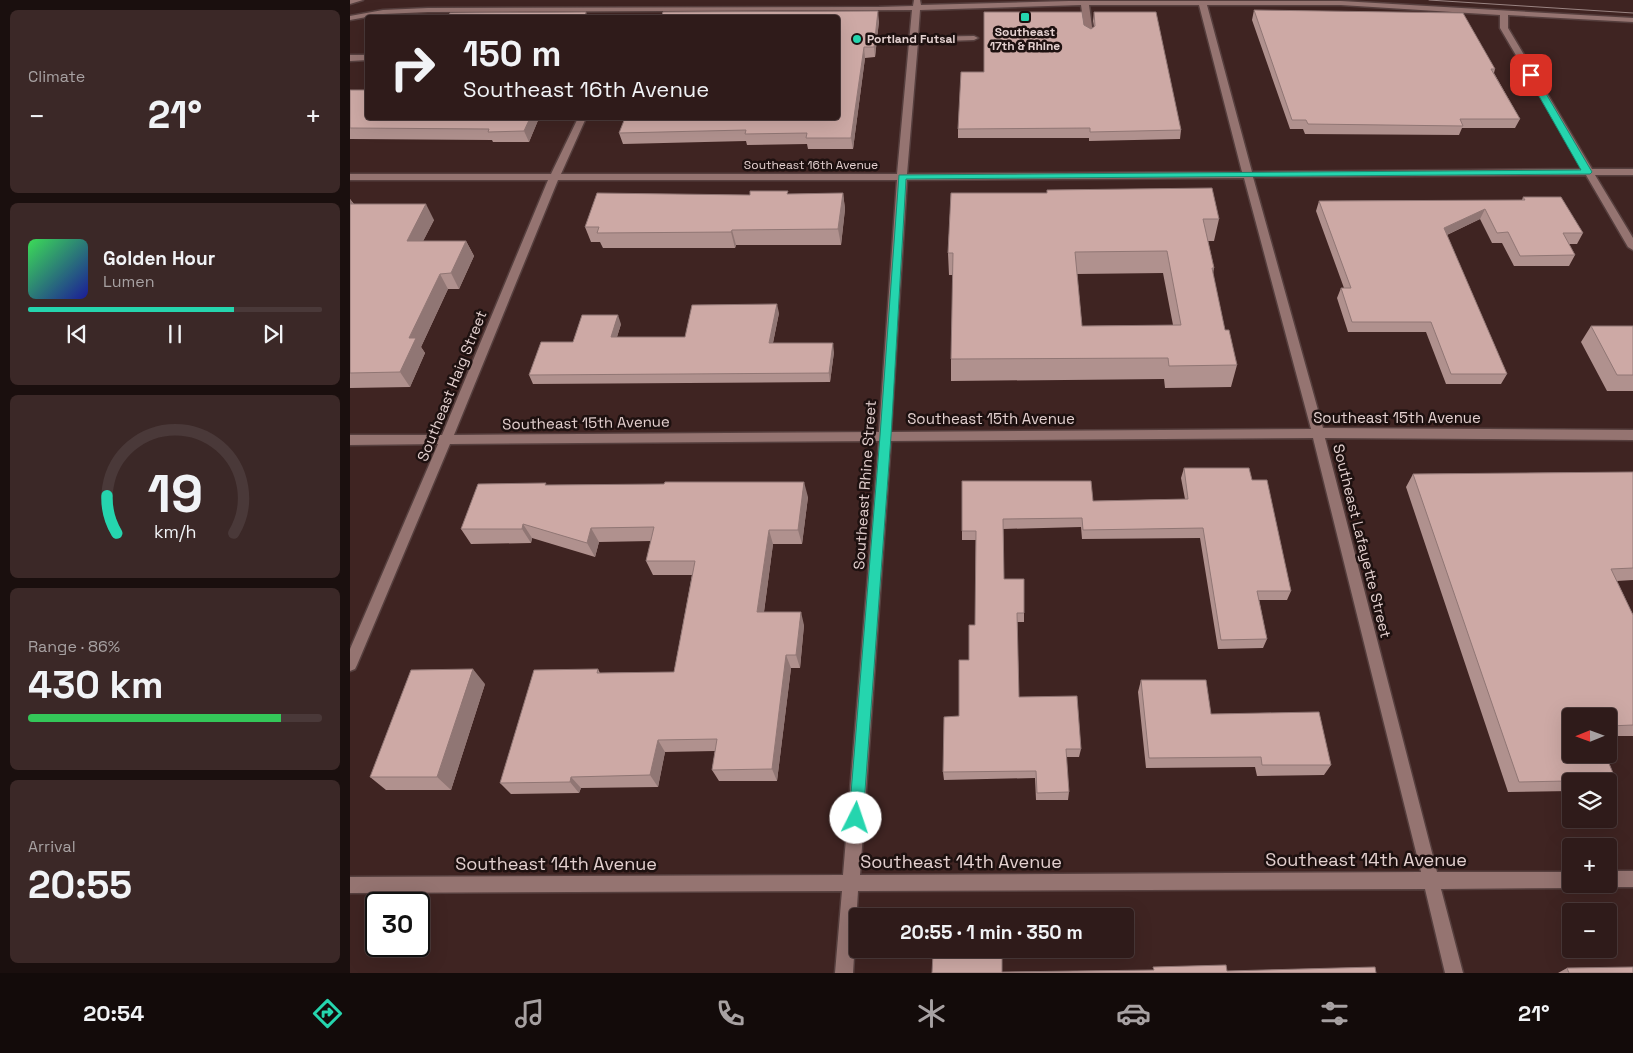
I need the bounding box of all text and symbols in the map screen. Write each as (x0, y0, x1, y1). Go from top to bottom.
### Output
marker: Southeast 17th & Rhine (1019, 11, 1031, 23)
place label: Southeast 17th & Rhine (990, 24, 1060, 54)
place label: Portland Futsal (867, 31, 956, 47)
text: 150 m (463, 32, 561, 76)
marker: Portland Futsal (851, 33, 863, 45)
icon: right (380, 35, 445, 100)
pin (1510, 54, 1552, 96)
icon: arrive (1517, 61, 1545, 89)
text: Climate (28, 66, 85, 87)
text: Southeast 16th Avenue (463, 75, 709, 103)
text: 21° (148, 91, 202, 139)
text: − (28, 98, 45, 134)
text: + (305, 98, 322, 134)
street label: Southeast 16th Avenue (744, 157, 878, 173)
text: Golden Hour (103, 246, 215, 271)
text: Lumen (103, 271, 155, 292)
street label: Southeast Haig Street (413, 307, 491, 464)
icon: previous (63, 320, 91, 348)
icon: pause (161, 320, 189, 348)
icon: next (259, 320, 287, 348)
street label: Southeast Rhine Street (849, 400, 880, 570)
street label: Southeast 15th Avenue (1313, 408, 1481, 427)
street label: Southeast 15th Avenue (907, 409, 1075, 428)
street label: Southeast 15th Avenue (502, 412, 670, 433)
street label: Southeast Lafayette Street (1329, 442, 1396, 640)
text: 19 (147, 461, 203, 527)
text: km/h (154, 520, 196, 543)
text: Range · 86% (28, 636, 120, 657)
text: 430 km (28, 661, 163, 709)
north arrow (1562, 708, 1618, 762)
map controls (1562, 708, 1617, 958)
button: layers (1562, 773, 1617, 828)
position arrow (829, 791, 881, 843)
text: Arrival (28, 836, 76, 857)
button: + (1562, 838, 1617, 893)
street label: Southeast 14th Avenue (1265, 848, 1467, 871)
street label: Southeast 14th Avenue (860, 850, 1062, 873)
street label: Southeast 14th Avenue (455, 852, 657, 875)
text: 20:55 (28, 861, 132, 909)
speed limit sign: 30 (365, 892, 430, 957)
button: − (1562, 903, 1617, 958)
text: 20:55 · 1 min · 350 m (900, 920, 1083, 945)
icon: directions (310, 996, 345, 1031)
icon: music (512, 996, 547, 1031)
icon: phone (713, 996, 748, 1031)
icon: climate (914, 996, 949, 1031)
icon: car (1116, 996, 1151, 1031)
icon: filters (1317, 996, 1352, 1031)
text: 20:54 (83, 999, 144, 1027)
text: 21° (1518, 999, 1550, 1027)

